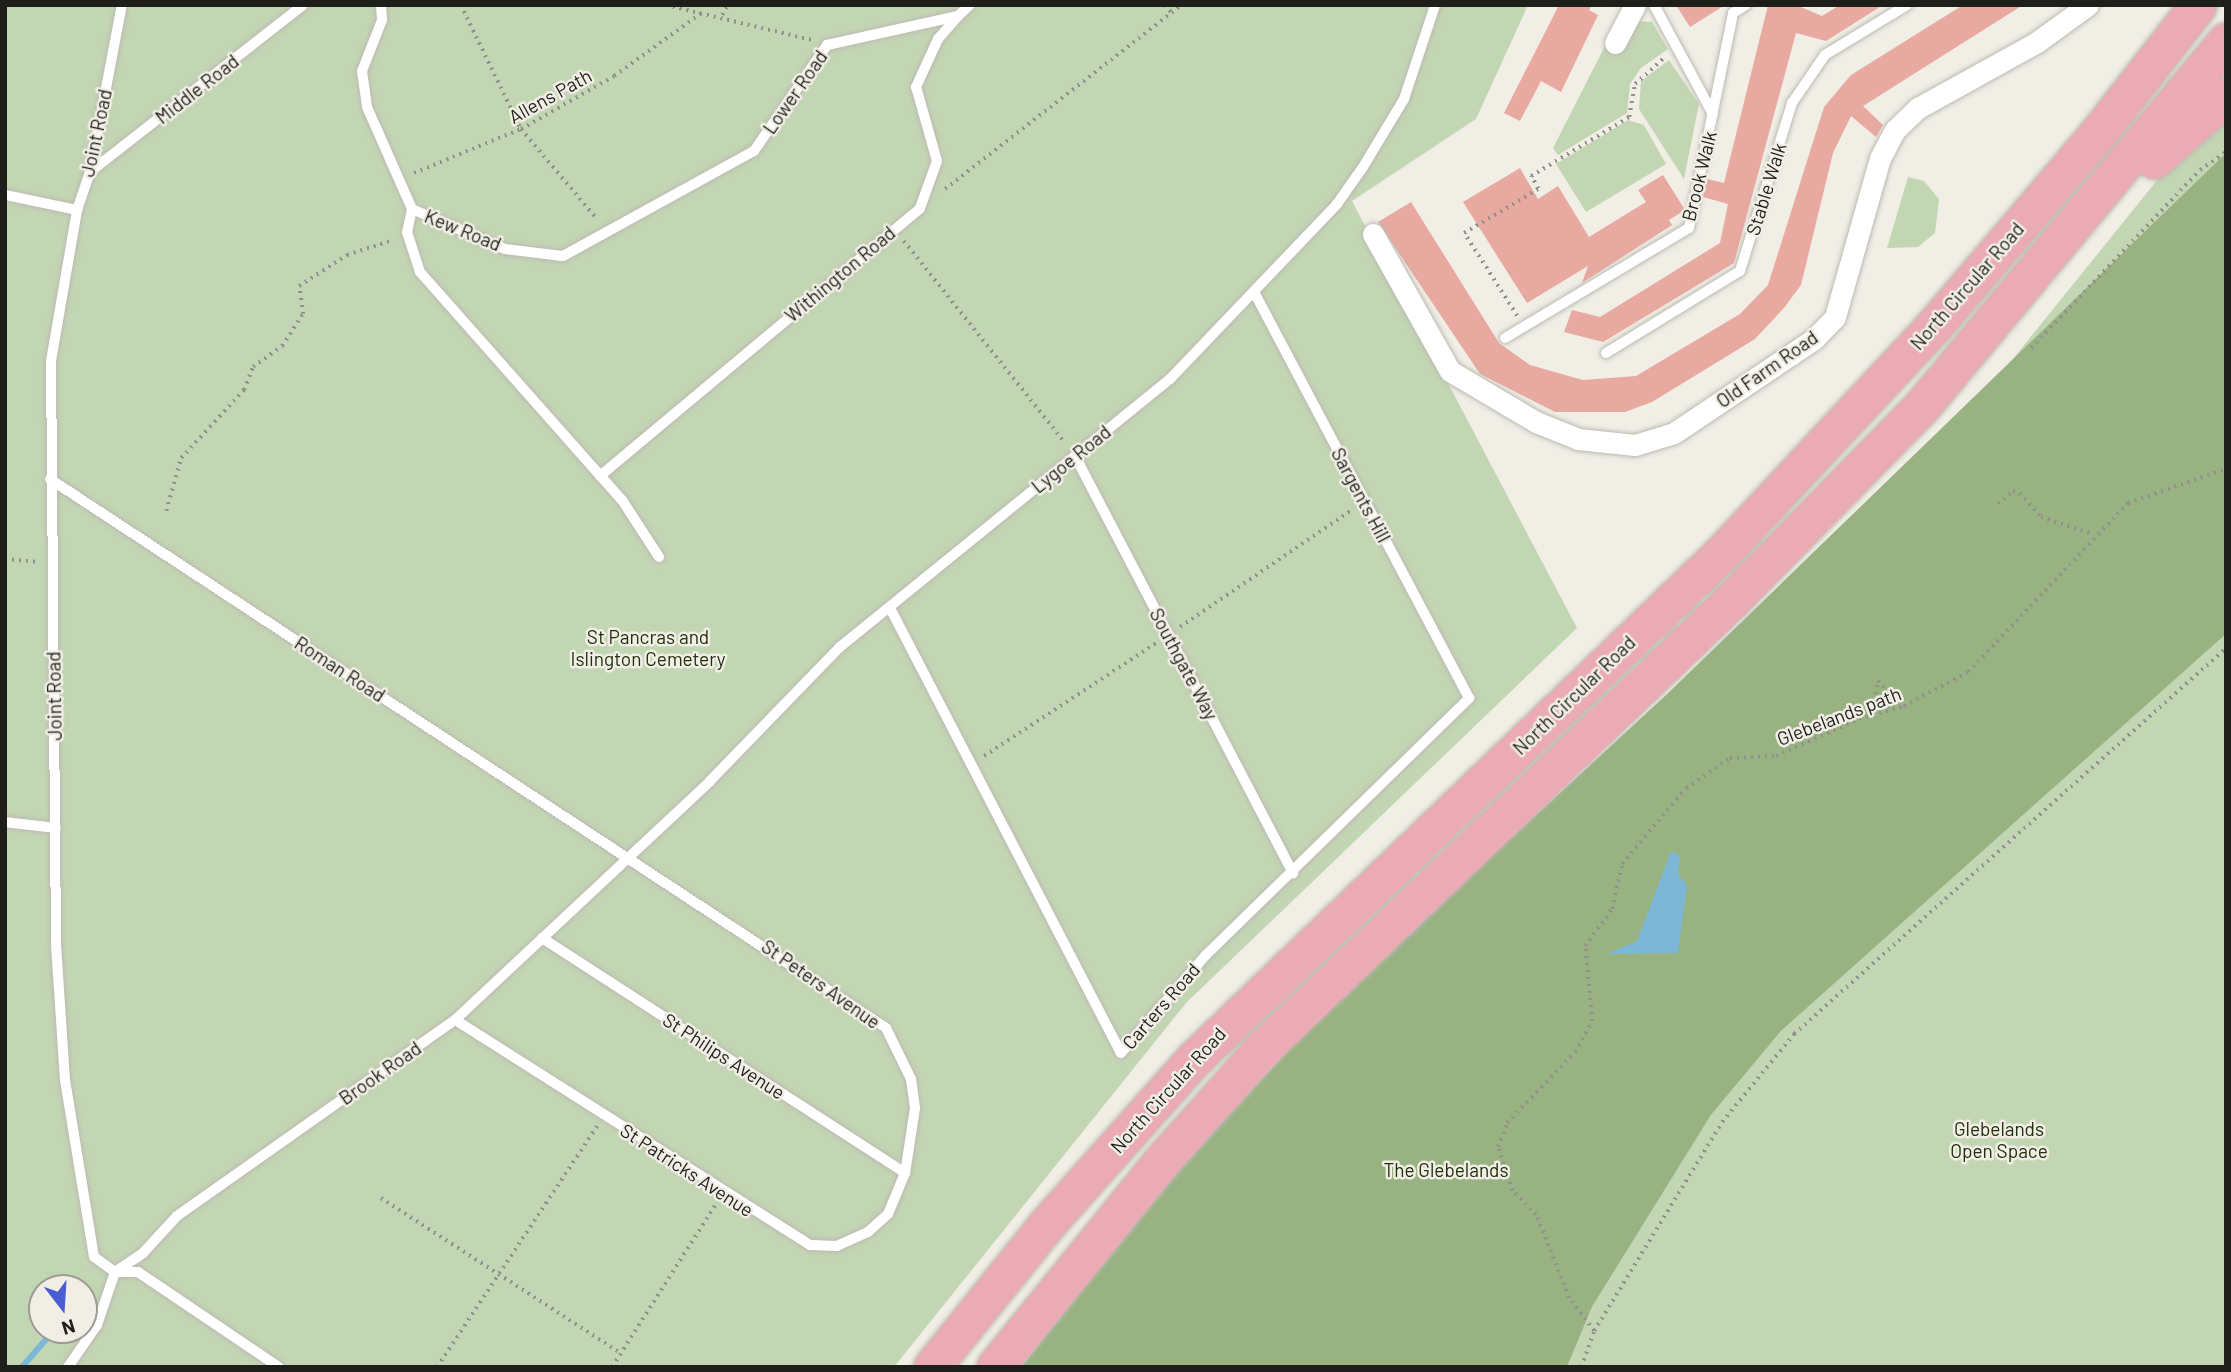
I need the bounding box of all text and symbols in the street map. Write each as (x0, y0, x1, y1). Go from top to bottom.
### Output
street label: Lower Road (758, 46, 832, 138)
street label: Middle Road (151, 49, 243, 129)
street label: Allens Path (504, 64, 596, 128)
street label: Joint Road (76, 87, 116, 179)
street label: Brook Walk (1677, 129, 1721, 223)
street label: Stable Walk (1741, 140, 1791, 238)
street label: Kew Road (421, 204, 505, 256)
street label: North Circular Road (1905, 218, 2029, 354)
street label: Withington Road (780, 221, 900, 327)
street label: Old Farm Road (1712, 326, 1822, 412)
street label: Lygoe Road (1027, 420, 1115, 498)
street label: Sargents Hill (1327, 444, 1395, 546)
street label: Southgate Way (1145, 604, 1223, 724)
park label: St Pancras and Islington Cemetery (571, 626, 725, 670)
street label: Roman Road (290, 631, 390, 707)
street label: North Circular Road (1508, 631, 1640, 759)
street label: Joint Road (42, 651, 66, 741)
street label: Glebelands path (1774, 682, 1904, 750)
street label: St Peters Avenue (757, 935, 885, 1033)
street label: Carters Road (1117, 958, 1205, 1054)
street label: St Philips Avenue (659, 1008, 789, 1104)
street label: North Circular Road (1106, 1022, 1230, 1158)
street label: Brook Road (335, 1036, 425, 1110)
park label: Glebelands Open Space (1950, 1118, 2048, 1162)
street label: St Patricks Avenue (616, 1119, 758, 1221)
park label: The Glebelands (1383, 1159, 1509, 1181)
north arrow (28, 1274, 98, 1344)
text: N (59, 1315, 78, 1340)

